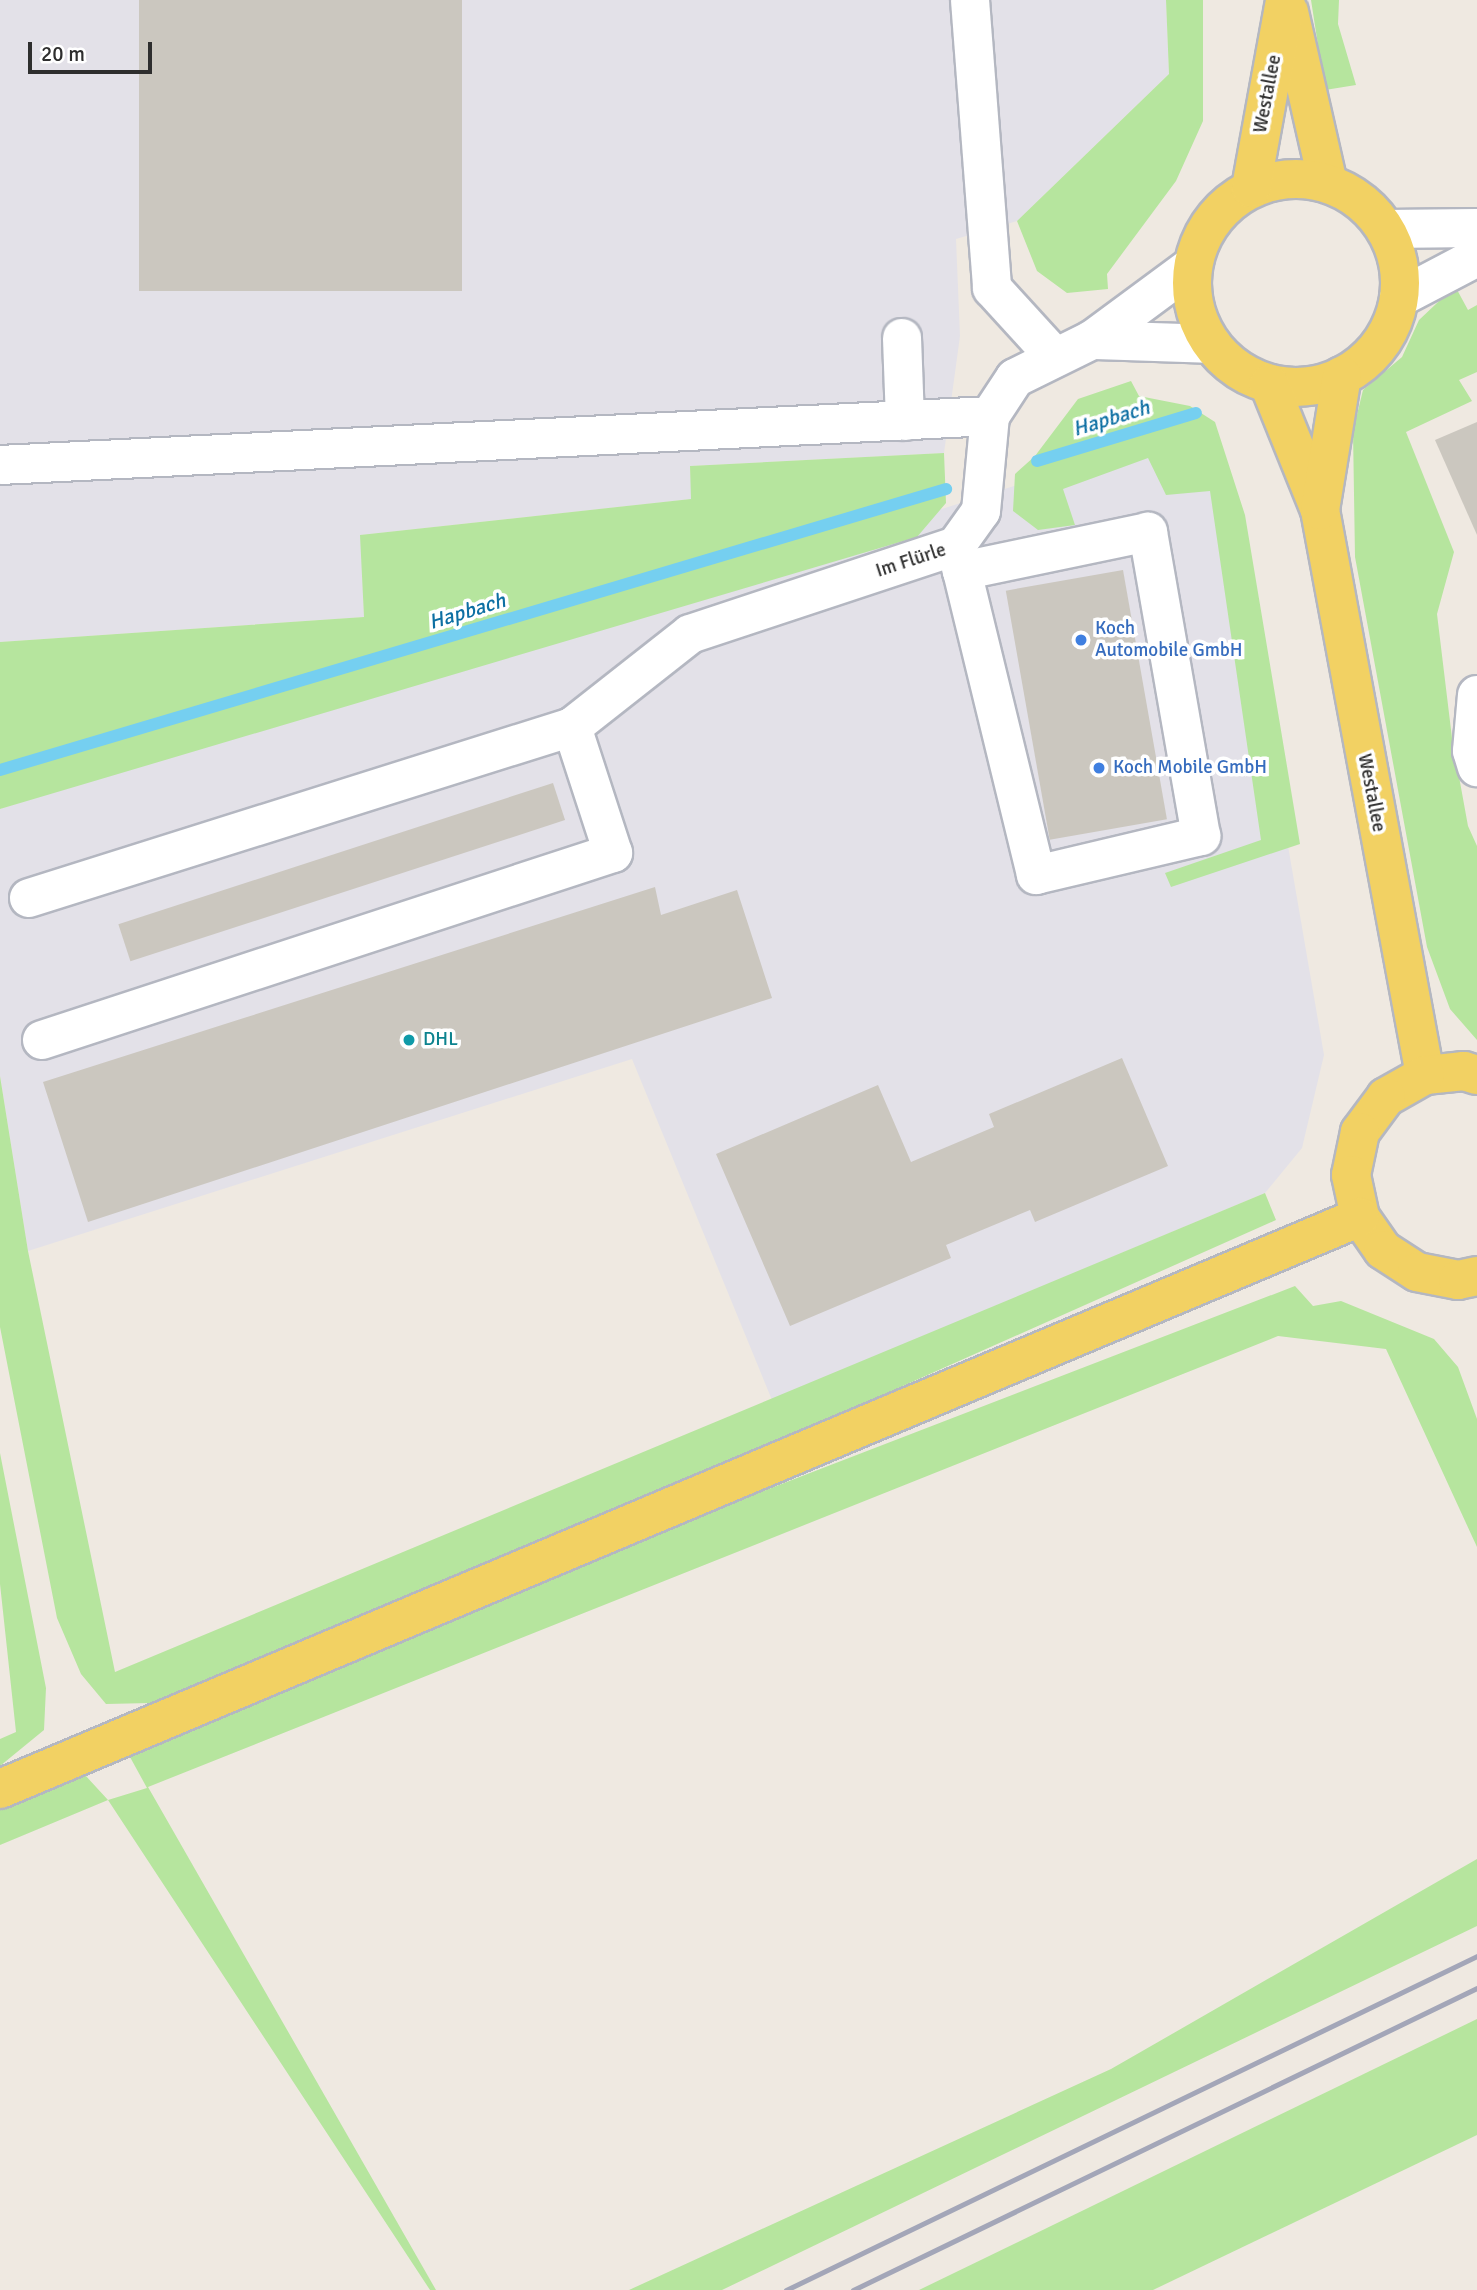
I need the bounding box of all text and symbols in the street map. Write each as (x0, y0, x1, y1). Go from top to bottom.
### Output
scale bar (32, 28, 156, 72)
text: 20 m (41, 41, 85, 67)
street label: Westallee (1249, 53, 1287, 135)
water label: Hapbach (1070, 394, 1152, 442)
street label: Im Flürle (873, 539, 949, 583)
water label: Hapbach (426, 587, 508, 635)
place label: Koch Automobile GmbH (1095, 618, 1243, 662)
marker: Koch Automobile GmbH (1073, 632, 1089, 648)
street label: Westallee (1352, 752, 1390, 834)
place label: Koch Mobile GmbH (1113, 757, 1267, 779)
marker: Koch Mobile GmbH (1091, 760, 1107, 776)
place label: DHL (423, 1029, 458, 1051)
marker: DHL (401, 1032, 417, 1048)

